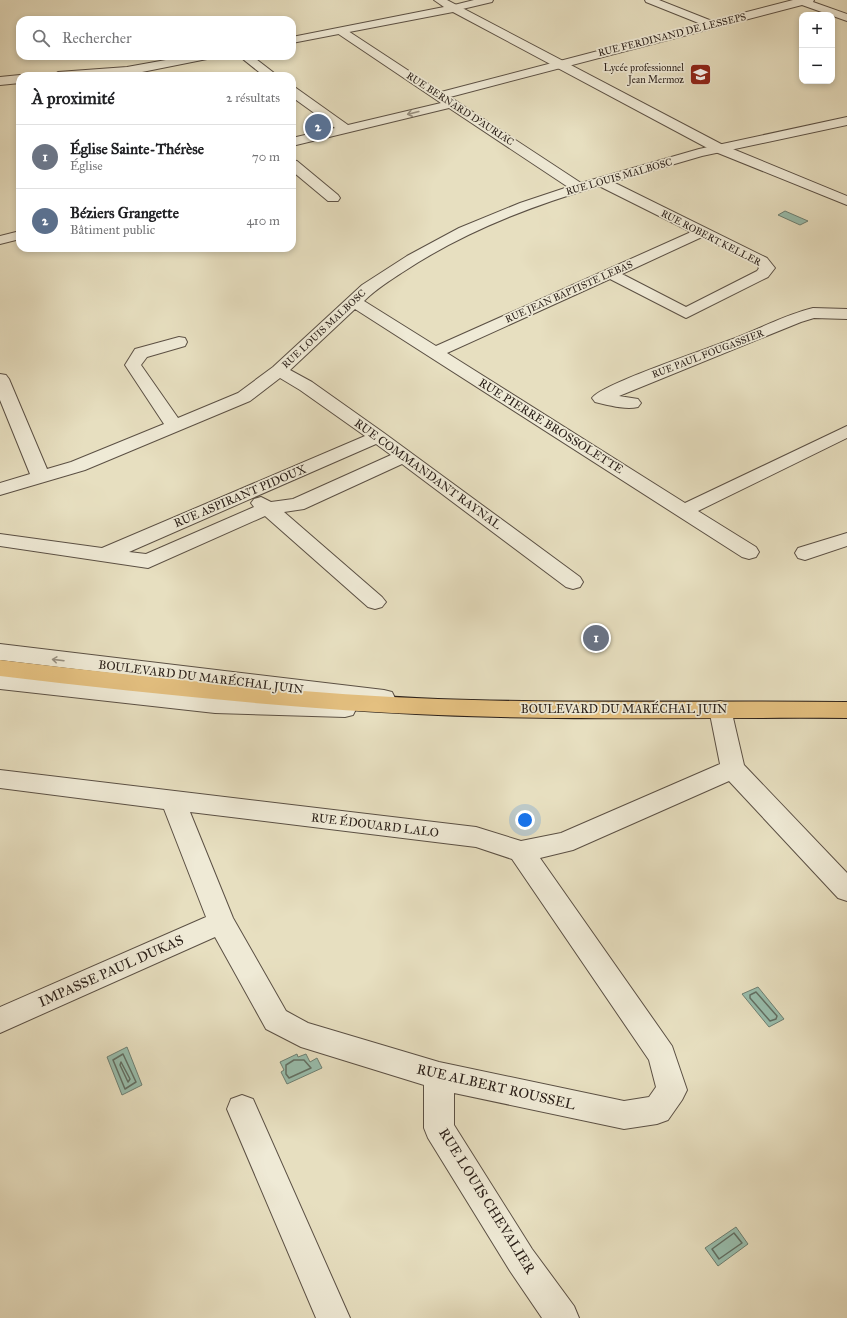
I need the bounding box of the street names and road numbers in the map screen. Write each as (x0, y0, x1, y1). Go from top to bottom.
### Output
street label: RUE FERDINAND DE LESSEPS (597, 11, 747, 59)
street label: RUE BERNARD D'AURIAC (404, 70, 516, 148)
street label: RUE LOUIS MALBOSC (564, 156, 674, 198)
street label: RUE ROBERT KELLER (659, 207, 764, 269)
street label: RUE JEAN BAPTISTE LEBAS (503, 258, 635, 327)
street label: RUE LOUIS MALBOSC (280, 287, 368, 371)
street label: RUE PAUL FOUGASSIER (650, 327, 767, 381)
street label: RUE PIERRE BROSSOLETTE (476, 376, 626, 477)
street label: RUE COMMANDANT RAYNAL (352, 416, 504, 532)
street label: RUE ASPIRANT PIDOUX (172, 461, 309, 530)
street label: BOULEVARD DU MARÉCHAL JUIN (98, 655, 305, 698)
street label: BOULEVARD DU MARÉCHAL JUIN (521, 700, 727, 717)
street label: RUE ÉDOUARD LALO (310, 808, 440, 840)
street label: IMPASSE PAUL DUKAS (36, 931, 186, 1011)
street label: RUE ALBERT ROUSSEL (415, 1060, 578, 1114)
street label: RUE LOUIS CHEVALIER (435, 1125, 539, 1278)

